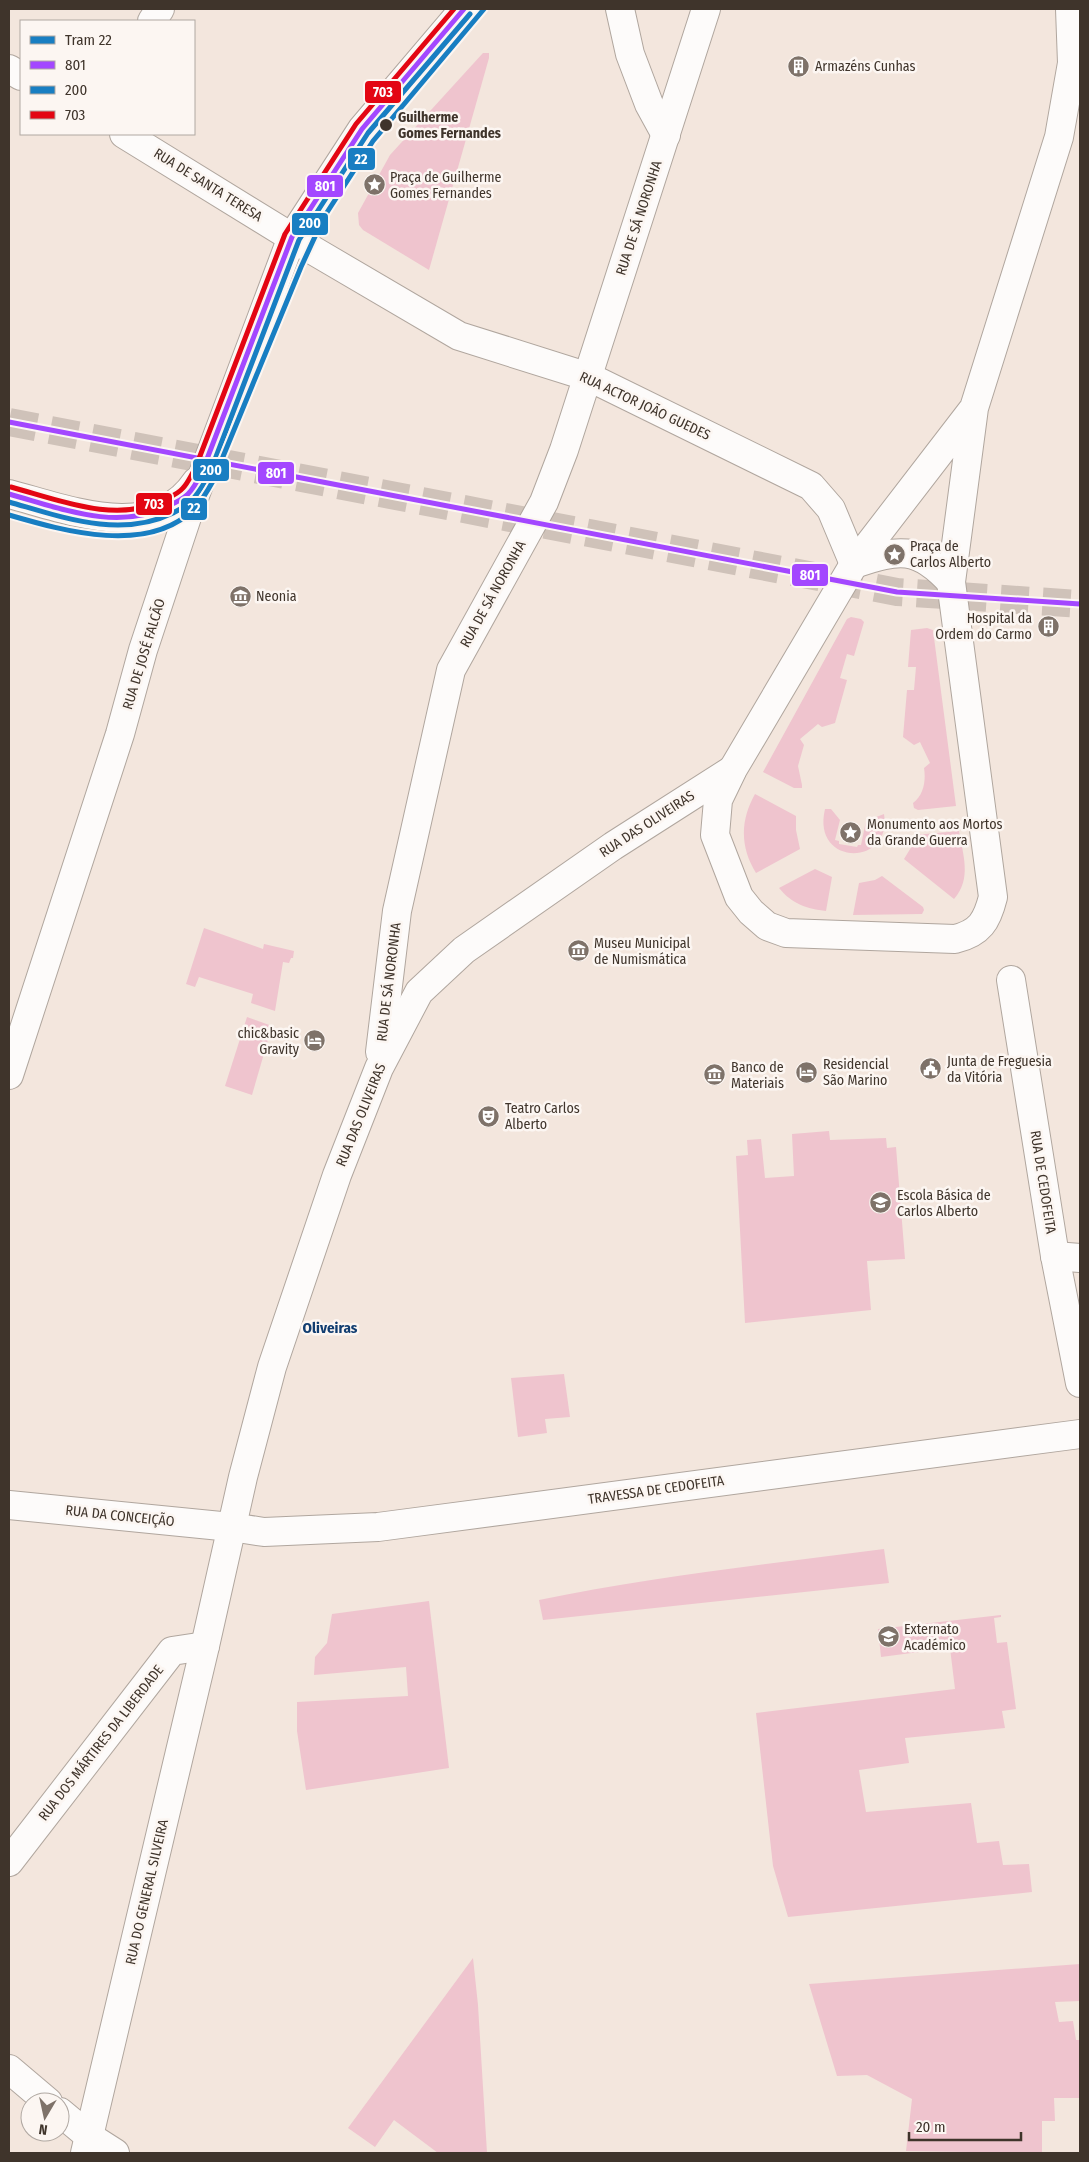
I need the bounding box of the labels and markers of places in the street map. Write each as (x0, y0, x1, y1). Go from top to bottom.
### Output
building icon: Armazéns Cunhas (787, 54, 811, 78)
place label: Armazéns Cunhas (815, 58, 916, 75)
place label: Guilherme Gomes Fernandes (398, 109, 501, 142)
marker: Guilherme Gomes Fernandes (378, 117, 394, 133)
place label: Praça de Guilherme Gomes Fernandes (390, 169, 502, 202)
place icon: Praça de Guilherme Gomes Fernandes (362, 173, 386, 197)
place label: Praça de Carlos Alberto (910, 538, 991, 571)
place icon: Praça de Carlos Alberto (882, 542, 906, 566)
museum icon: Neonia (228, 584, 252, 608)
place label: Neonia (256, 588, 297, 605)
place label: Hospital da Ordem do Carmo (935, 610, 1032, 643)
building icon: Hospital da Ordem do Carmo (1036, 614, 1060, 638)
place label: Monumento aos Mortos da Grande Guerra (867, 816, 1003, 849)
place icon: Monumento aos Mortos da Grande Guerra (839, 820, 863, 844)
place label: Museu Municipal de Numismática (594, 935, 691, 968)
museum icon: Museu Municipal de Numismática (566, 939, 590, 963)
place label: chic&basic Gravity (237, 1025, 300, 1058)
hotel icon: chic&basic Gravity (303, 1029, 327, 1053)
place label: Junta de Freguesia da Vitória (947, 1053, 1052, 1086)
place label: Residencial São Marino (823, 1056, 889, 1089)
public building icon: Junta de Freguesia da Vitória (919, 1057, 943, 1081)
place label: Banco de Materiais (731, 1059, 784, 1092)
hotel icon: Residencial São Marino (795, 1060, 819, 1084)
museum icon: Banco de Materiais (703, 1063, 727, 1087)
place label: Teatro Carlos Alberto (505, 1100, 580, 1133)
theatre icon: Teatro Carlos Alberto (477, 1104, 501, 1128)
place label: Escola Básica de Carlos Alberto (897, 1187, 991, 1220)
school or university icon: Escola Básica de Carlos Alberto (869, 1191, 893, 1215)
place label: Externato Académico (904, 1621, 966, 1654)
school or university icon: Externato Académico (876, 1625, 900, 1649)

